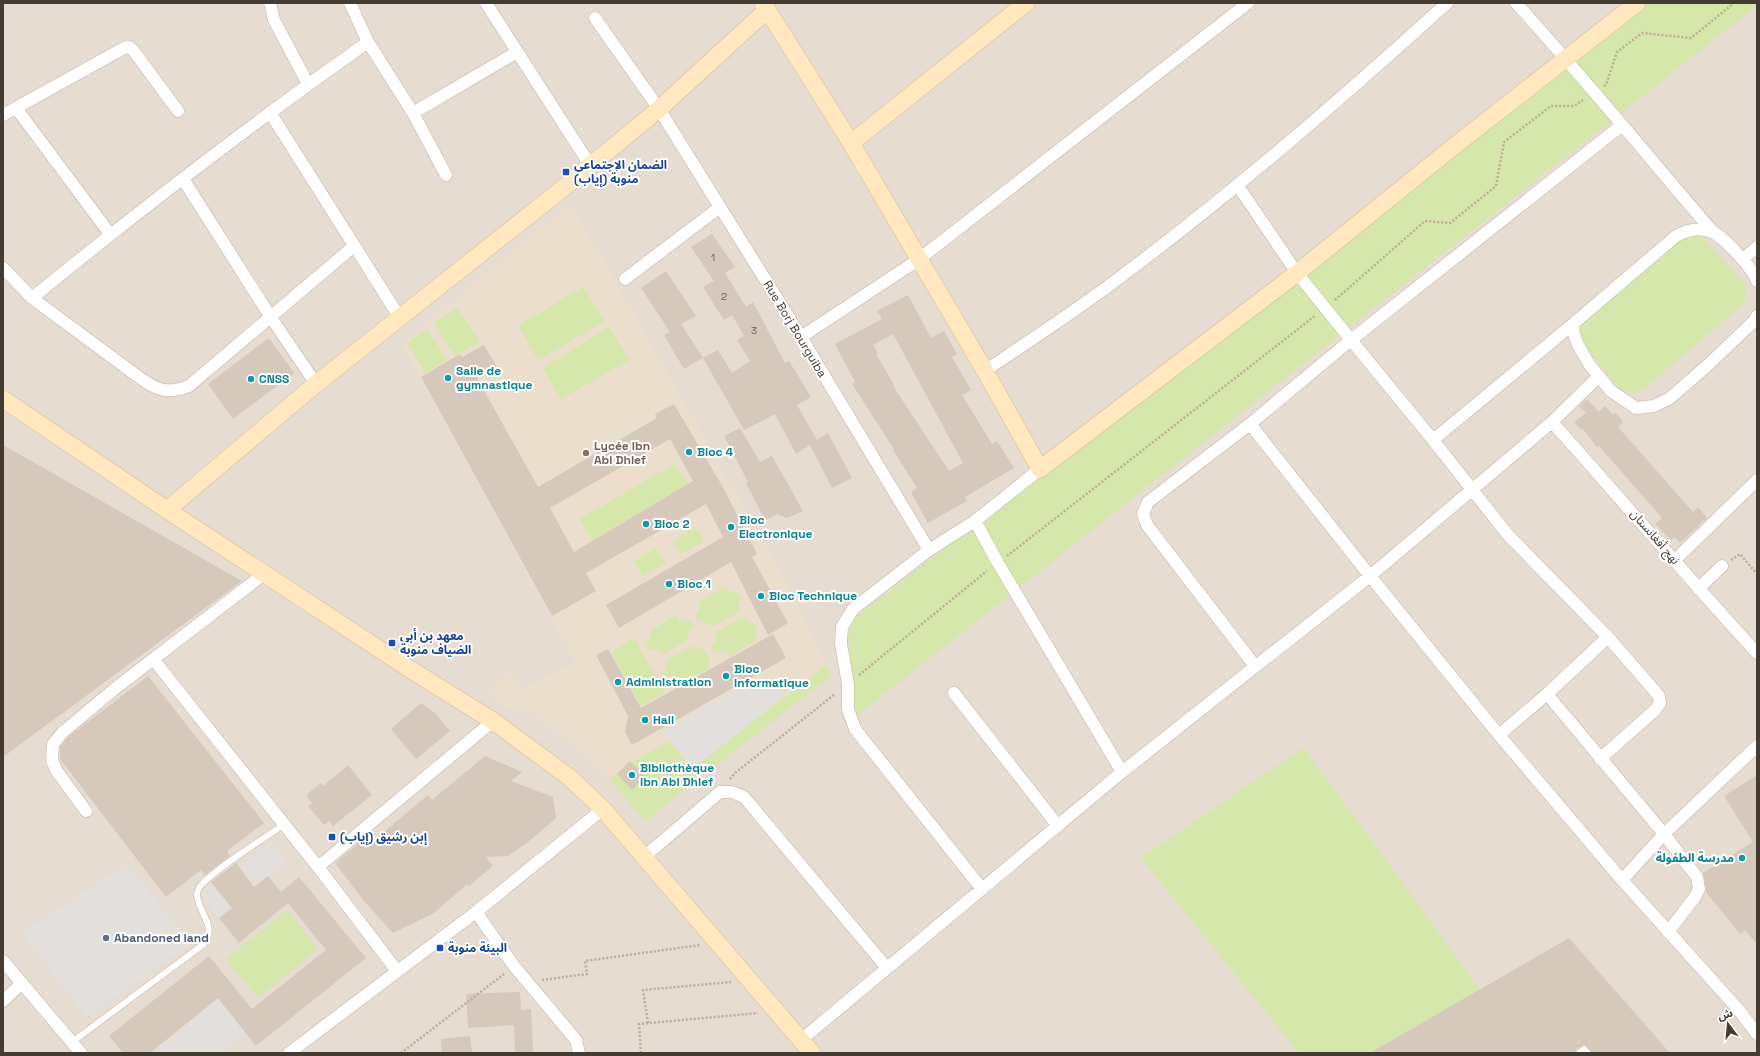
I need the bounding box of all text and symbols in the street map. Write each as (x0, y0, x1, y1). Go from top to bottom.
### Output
place label: الضمان الإجتماعي منوبة (إياب) (574, 157, 667, 188)
marker: الضمان الإجتماعي منوبة (إياب) (561, 167, 571, 177)
house number: 1 (711, 251, 715, 264)
street label: Rue Borj Bourguiba (760, 277, 830, 381)
house number: 2 (721, 290, 727, 303)
house number: 3 (751, 324, 757, 337)
place label: Salle de gymnastique (456, 363, 532, 393)
place label: CNSS (259, 371, 289, 387)
marker: Salle de gymnastique (443, 373, 453, 383)
marker: CNSS (246, 374, 256, 384)
place label: Lycée Ibn Abi Dhief (594, 438, 650, 468)
place label: Bloc 4 (697, 444, 734, 460)
marker: Bloc 4 (684, 447, 694, 457)
marker: Lycée Ibn Abi Dhief (581, 448, 591, 458)
street label: نهج أفغانستان (1626, 506, 1683, 568)
place label: Bloc Electronique (739, 512, 813, 542)
place label: Bloc 2 (654, 516, 690, 532)
marker: Bloc 2 (641, 519, 651, 529)
marker: Bloc Electronique (726, 522, 736, 532)
place label: Bloc 1 (677, 576, 711, 592)
marker: Bloc 1 (664, 579, 674, 589)
place label: Bloc Technique (769, 588, 857, 604)
marker: Bloc Technique (756, 591, 766, 601)
place label: معهد بن أبي الضياف منوبة (400, 628, 471, 658)
marker: معهد بن أبي الضياف منوبة (387, 638, 397, 648)
place label: Bloc Informatique (734, 661, 809, 691)
marker: Bloc Informatique (721, 671, 731, 681)
place label: Administration (626, 674, 711, 690)
marker: Administration (613, 677, 623, 687)
place label: Hall (653, 712, 674, 728)
marker: Hall (640, 715, 650, 725)
place label: Bibliothèque Ibn Abi Dhief (640, 760, 714, 790)
marker: Bibliothèque Ibn Abi Dhief (627, 770, 637, 780)
place label: إبن رشيق (إياب) (340, 829, 427, 846)
marker: إبن رشيق (إياب) (327, 832, 337, 842)
place label: مدرسة الطفولة (1656, 850, 1734, 866)
marker: مدرسة الطفولة (1737, 853, 1747, 863)
place label: Abandoned land (114, 930, 209, 946)
marker: Abandoned land (101, 933, 111, 943)
place label: البيئة منوبة (448, 940, 507, 956)
marker: البيئة منوبة (435, 943, 445, 953)
north arrow (1708, 1004, 1748, 1044)
text: ش (1716, 1006, 1734, 1023)

